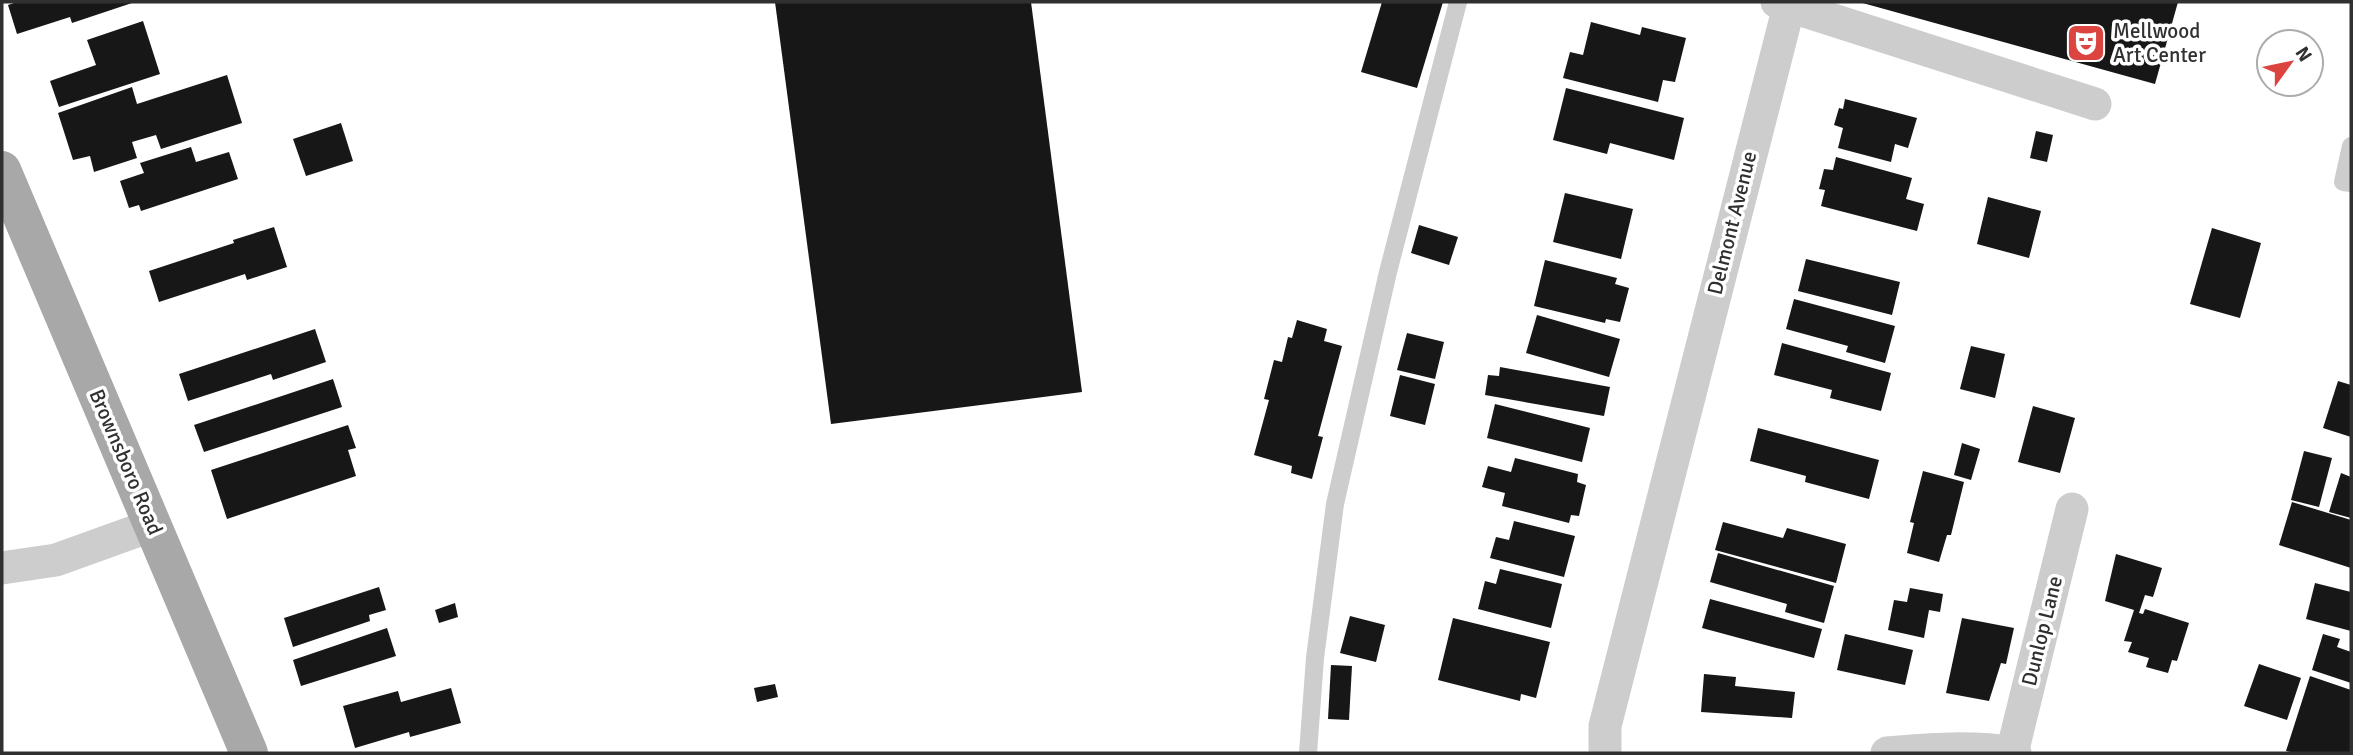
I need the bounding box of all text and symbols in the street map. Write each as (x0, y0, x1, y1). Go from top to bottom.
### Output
place label: Mellwood Art Center (2113, 18, 2206, 68)
theatre icon: Mellwood Art Center (2065, 22, 2107, 64)
north arrow (2255, 28, 2325, 98)
text: N (2290, 42, 2317, 66)
street label: Delmont Avenue (1702, 149, 1762, 297)
street label: Brownsboro Road (84, 385, 168, 539)
street label: Dunlop Lane (2016, 573, 2068, 689)

